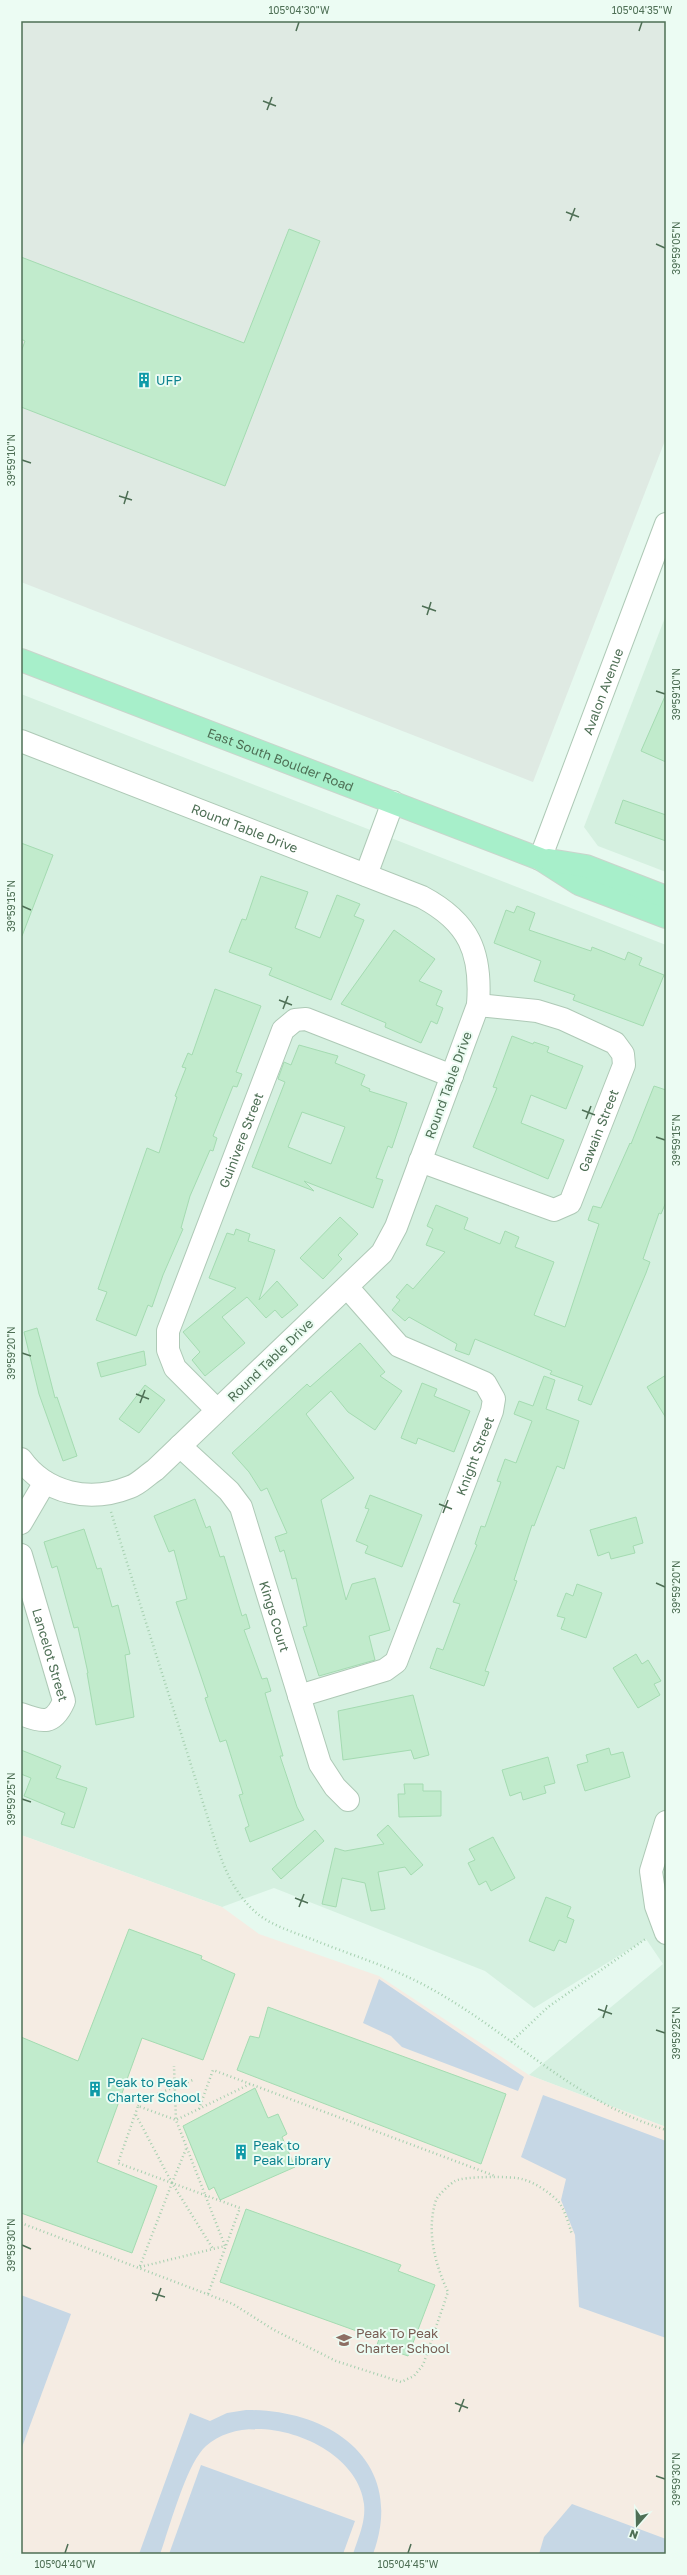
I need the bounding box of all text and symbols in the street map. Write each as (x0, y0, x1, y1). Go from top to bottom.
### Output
text: 105°04'30"W (269, 4, 330, 16)
text: 105°04'35"W (612, 4, 673, 16)
text: 39°59'05"N (670, 221, 682, 275)
building icon: UFP (135, 371, 153, 389)
place label: UFP (156, 372, 182, 388)
text: 39°59'10"N (5, 434, 17, 486)
street label: Avalon Avenue (579, 646, 627, 737)
text: 39°59'10"N (670, 668, 682, 720)
street label: East South Boulder Road (205, 724, 356, 795)
street label: Round Table Drive (189, 800, 300, 856)
text: 39°59'15"N (5, 880, 17, 932)
street label: Round Table Drive (421, 1029, 475, 1141)
street label: Gawain Street (575, 1087, 622, 1174)
street label: Guinivere Street (215, 1090, 266, 1190)
text: 39°59'15"N (670, 1114, 682, 1166)
street label: Round Table Drive (224, 1315, 316, 1405)
text: 39°59'20"N (5, 1326, 17, 1380)
street label: Knight Street (452, 1414, 497, 1498)
text: 39°59'20"N (670, 1560, 682, 1614)
street label: Kings Court (256, 1579, 293, 1654)
street label: Lancelot Street (29, 1606, 72, 1703)
text: 39°59'25"N (5, 1773, 17, 1825)
text: 39°59'25"N (670, 2007, 682, 2059)
place label: Peak to Peak Charter School (107, 2074, 201, 2105)
building icon: Peak to Peak Charter School (86, 2080, 104, 2098)
place label: Peak to Peak Library (253, 2137, 331, 2168)
building icon: Peak to Peak Library (232, 2143, 250, 2161)
text: 39°59'30"N (5, 2218, 17, 2272)
place label: Peak To Peak Charter School (356, 2325, 450, 2356)
school or university icon: Peak To Peak Charter School (335, 2331, 353, 2349)
text: 39°59'30"N (670, 2452, 682, 2506)
north arrow (617, 2505, 657, 2545)
text: N (627, 2527, 640, 2542)
text: 105°04'40"W (34, 2558, 96, 2570)
text: 105°04'45"W (378, 2558, 439, 2570)

